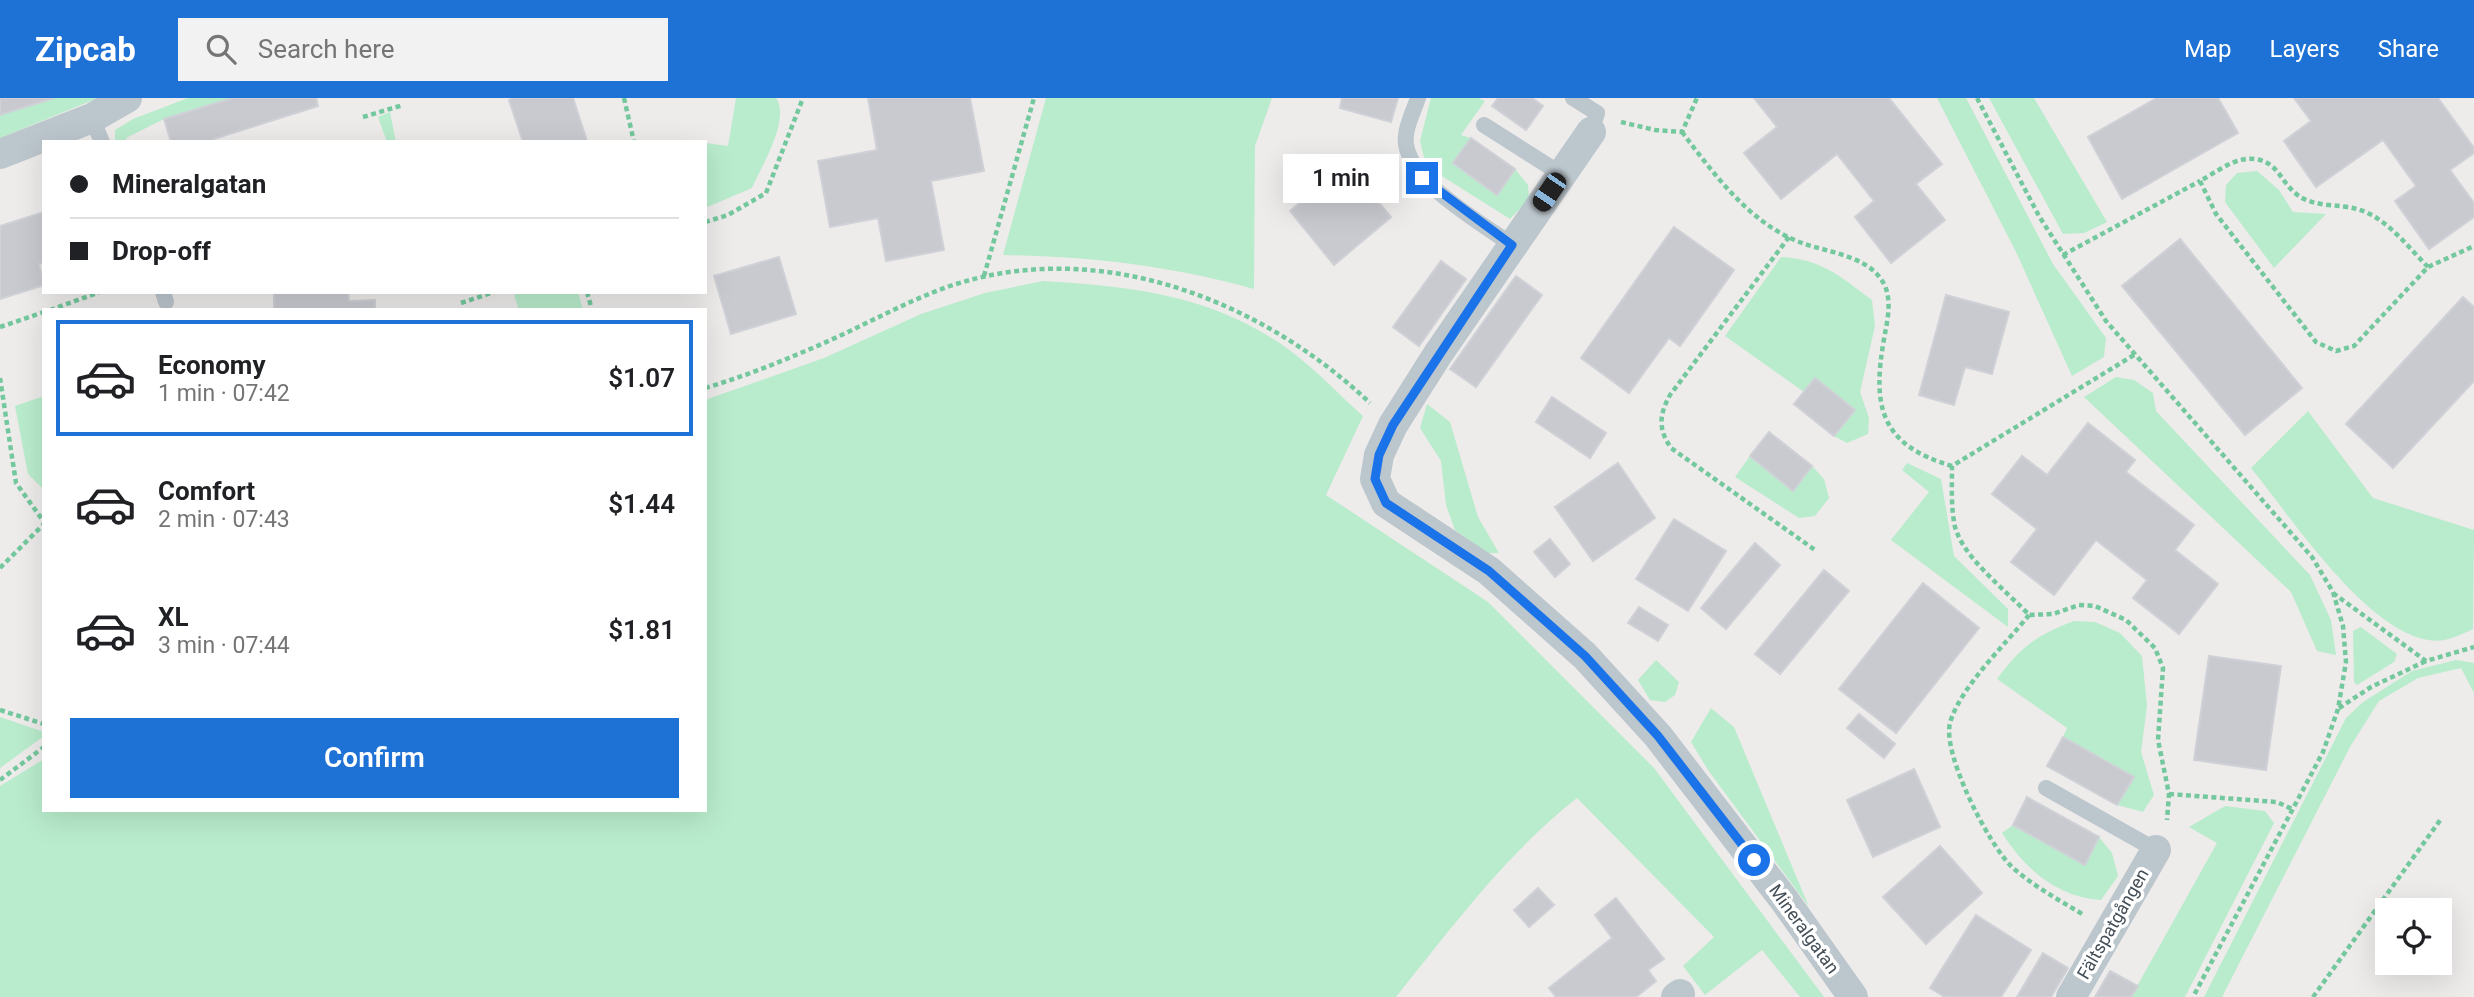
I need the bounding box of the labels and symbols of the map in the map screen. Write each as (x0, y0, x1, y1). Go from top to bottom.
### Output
callout: 1 min (1282, 154, 1398, 202)
route end (1406, 162, 1438, 194)
car (1529, 169, 1570, 215)
route start (1738, 844, 1770, 876)
street label: Fältspatgången (2072, 865, 2153, 983)
street label: Mineralgatan (1765, 880, 1844, 977)

